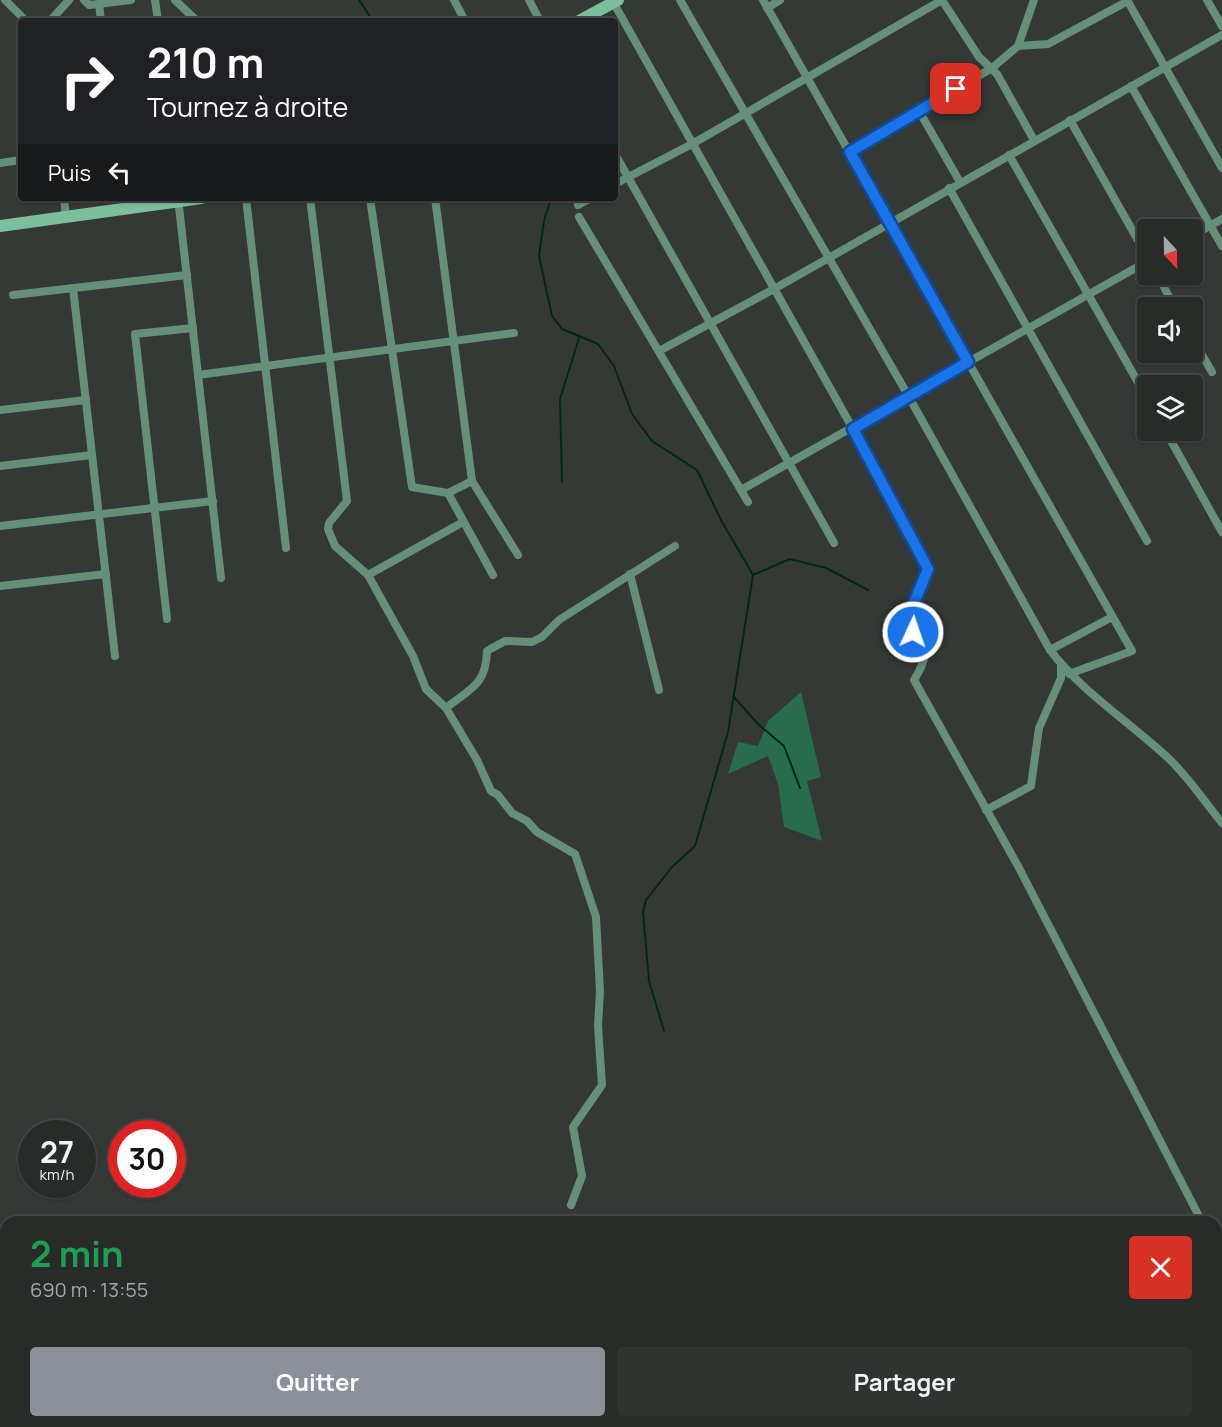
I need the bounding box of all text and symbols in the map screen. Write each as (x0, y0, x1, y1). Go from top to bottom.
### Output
text: 210 m (147, 33, 264, 91)
icon: right (48, 42, 126, 120)
pin (930, 63, 981, 114)
icon: arrive (939, 72, 972, 105)
text: Tournez à droite (147, 88, 348, 125)
icon: left (103, 156, 136, 189)
text: Puis (48, 158, 91, 188)
north arrow (1137, 219, 1203, 285)
map controls (1137, 219, 1203, 441)
button: sound (1137, 297, 1203, 363)
button: layers (1137, 375, 1203, 441)
position arrow (881, 600, 945, 664)
speed limit sign: 30 (108, 1120, 186, 1198)
text: 27 (40, 1131, 74, 1172)
text: km/h (40, 1164, 74, 1185)
text: 2 min (30, 1229, 124, 1278)
button: close (1129, 1236, 1192, 1299)
text: 690 m · 13:55 (30, 1276, 148, 1303)
button: Quitter (30, 1347, 605, 1416)
button: Partager (617, 1347, 1192, 1416)

